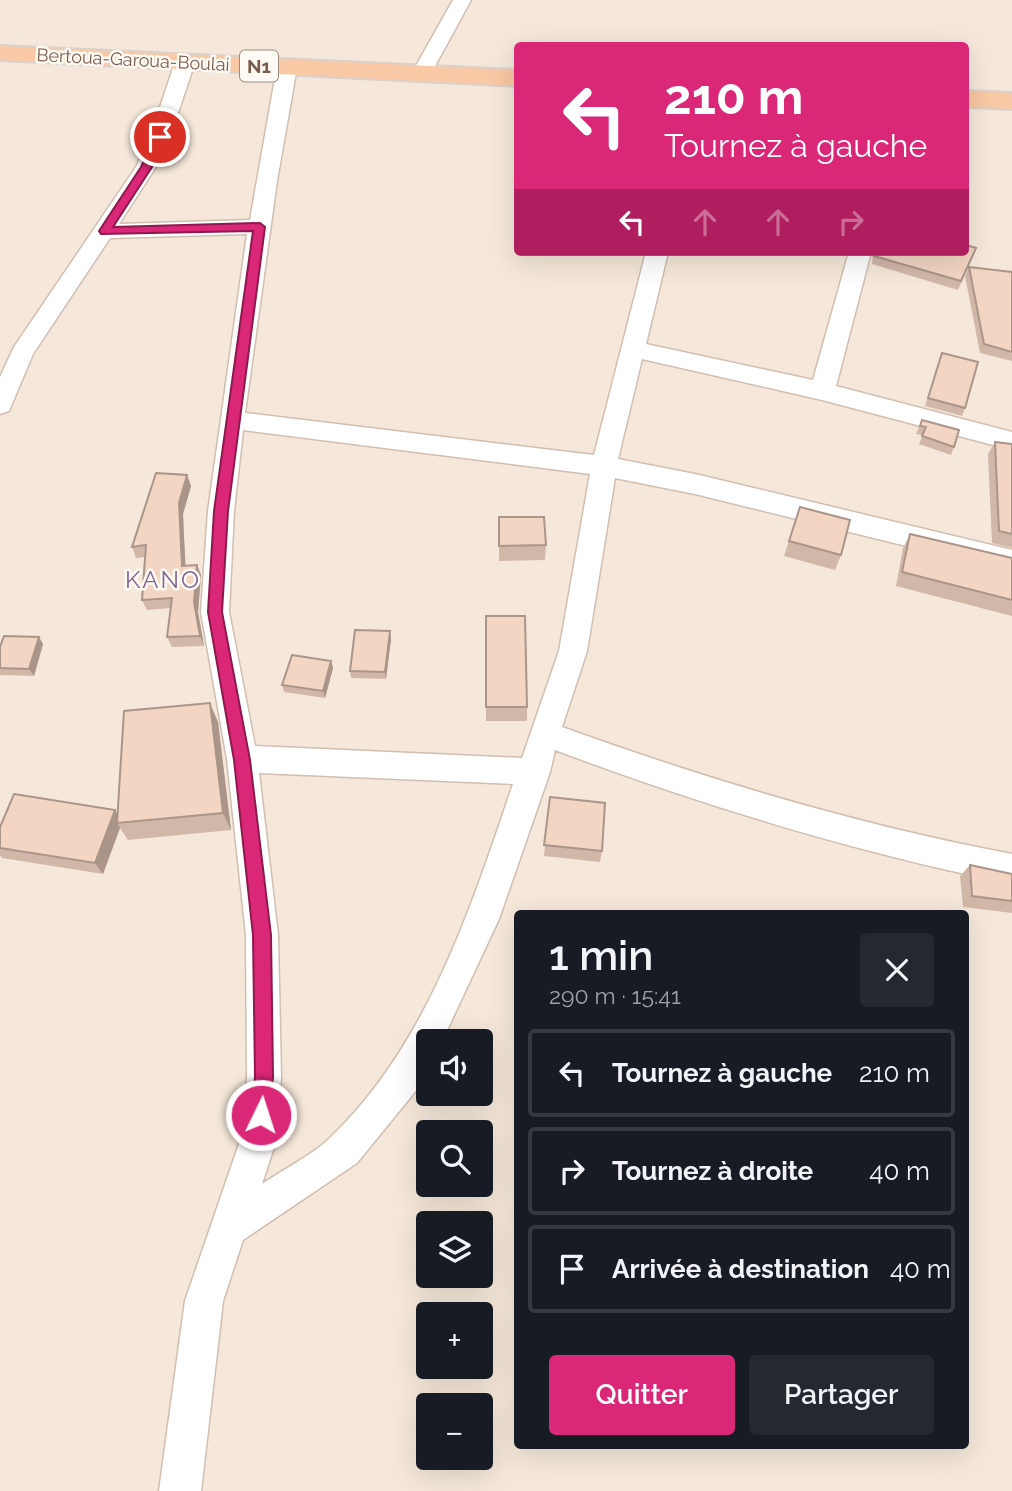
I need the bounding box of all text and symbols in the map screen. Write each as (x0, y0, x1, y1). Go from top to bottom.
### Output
street label: Bertoua-Garoua-Boulai (36, 44, 230, 75)
road number: N1 (240, 50, 278, 82)
text: 210 m (664, 68, 803, 125)
icon: left (549, 70, 640, 161)
pin (130, 107, 190, 167)
icon: arrive (141, 118, 179, 156)
text: Tournez à gauche (664, 127, 927, 164)
icon: left (613, 203, 651, 241)
icon: ahead (686, 203, 724, 241)
icon: ahead (759, 203, 797, 241)
icon: right (832, 203, 870, 241)
district label: KANO (125, 565, 201, 594)
text: 1 min (549, 931, 653, 980)
button: close (860, 933, 934, 1007)
text: 290 m · 15:41 (549, 982, 681, 1009)
map controls (416, 1029, 493, 1470)
button: sound (416, 1029, 493, 1106)
icon: left (553, 1054, 591, 1092)
text: Tournez à gauche (612, 1058, 832, 1088)
text: 210 m (859, 1058, 930, 1088)
position arrow (224, 1078, 298, 1152)
button: search (416, 1120, 493, 1197)
icon: right (553, 1152, 591, 1190)
text: Tournez à droite (612, 1156, 813, 1186)
text: 40 m (869, 1156, 930, 1186)
button: layers (416, 1211, 493, 1288)
icon: arrive (553, 1250, 591, 1288)
text: Arrivée à destination (612, 1254, 869, 1284)
text: 40 m (890, 1254, 951, 1284)
button: + (416, 1302, 493, 1379)
button: Quitter (549, 1355, 735, 1435)
button: Partager (749, 1355, 934, 1435)
button: − (416, 1393, 493, 1470)

